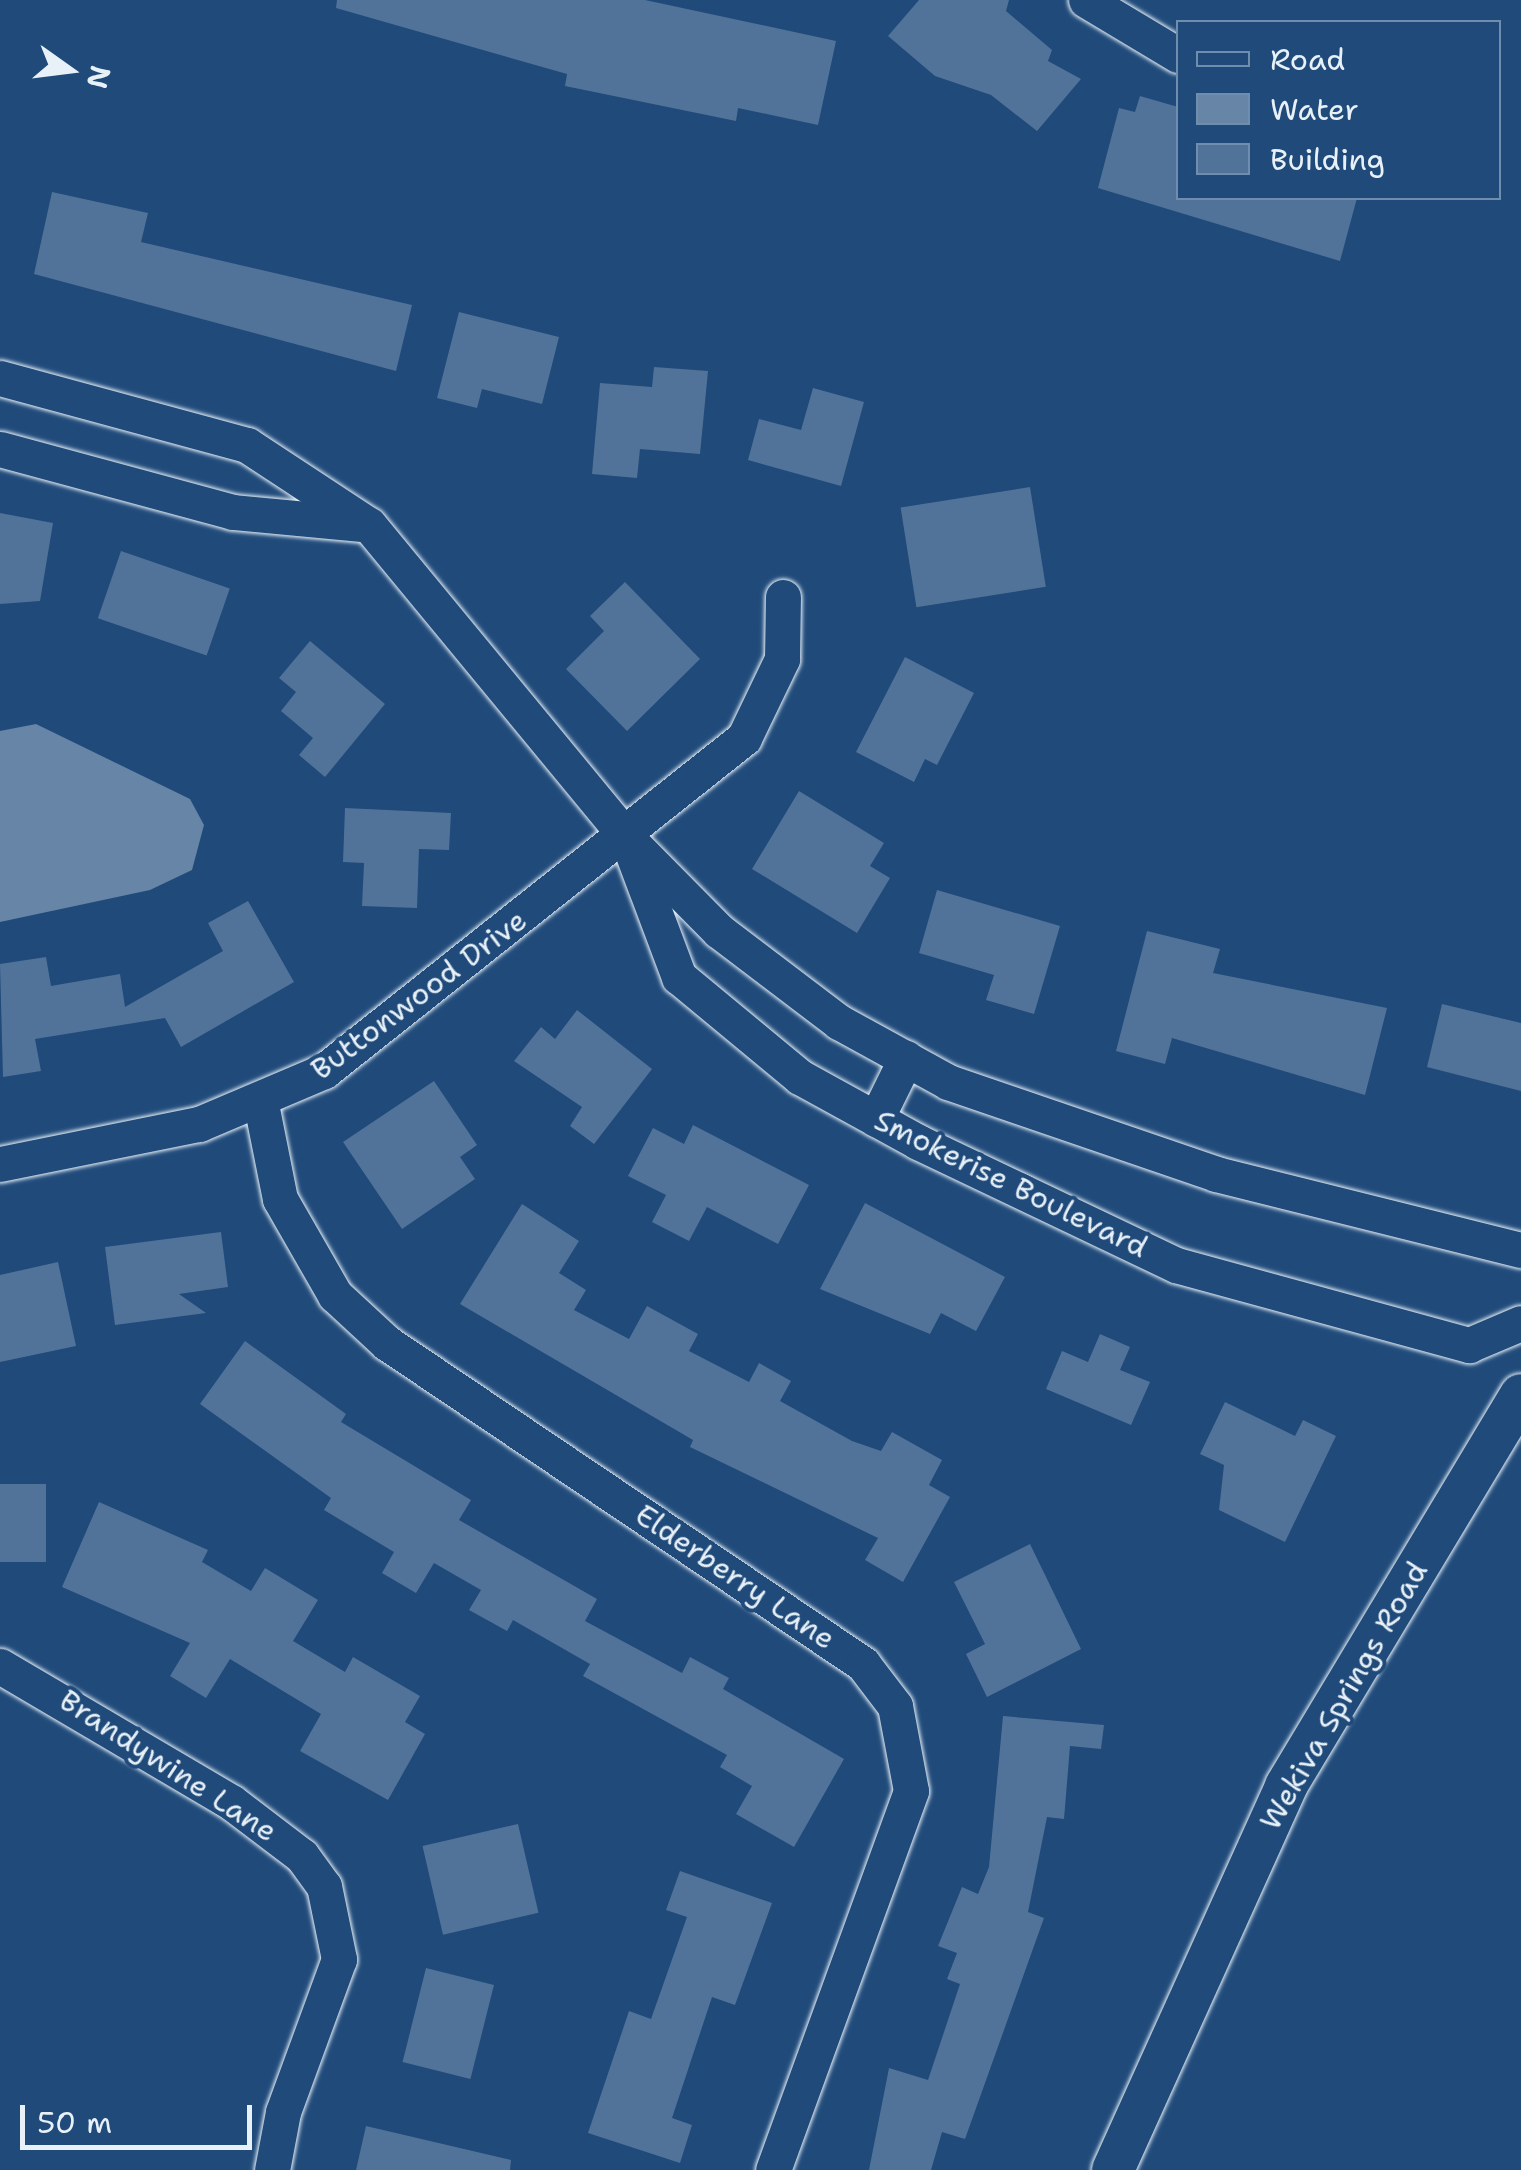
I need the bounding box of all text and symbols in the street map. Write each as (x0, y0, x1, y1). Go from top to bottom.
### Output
north arrow (20, 20, 120, 120)
legend (1176, 20, 1501, 200)
text: Road (1270, 39, 1345, 80)
text: N (78, 62, 120, 93)
text: Water (1270, 89, 1359, 130)
text: Building (1270, 139, 1385, 180)
street label: Buttonwood Drive (304, 902, 534, 1088)
street label: Smokerise Boulevard (869, 1102, 1153, 1266)
street label: Elderberry Lane (628, 1497, 842, 1657)
street label: Wekiva Springs Road (1252, 1555, 1436, 1837)
street label: Brandywine Lane (53, 1682, 283, 1850)
scale bar (25, 2085, 258, 2147)
text: 50 m (37, 2102, 112, 2143)

